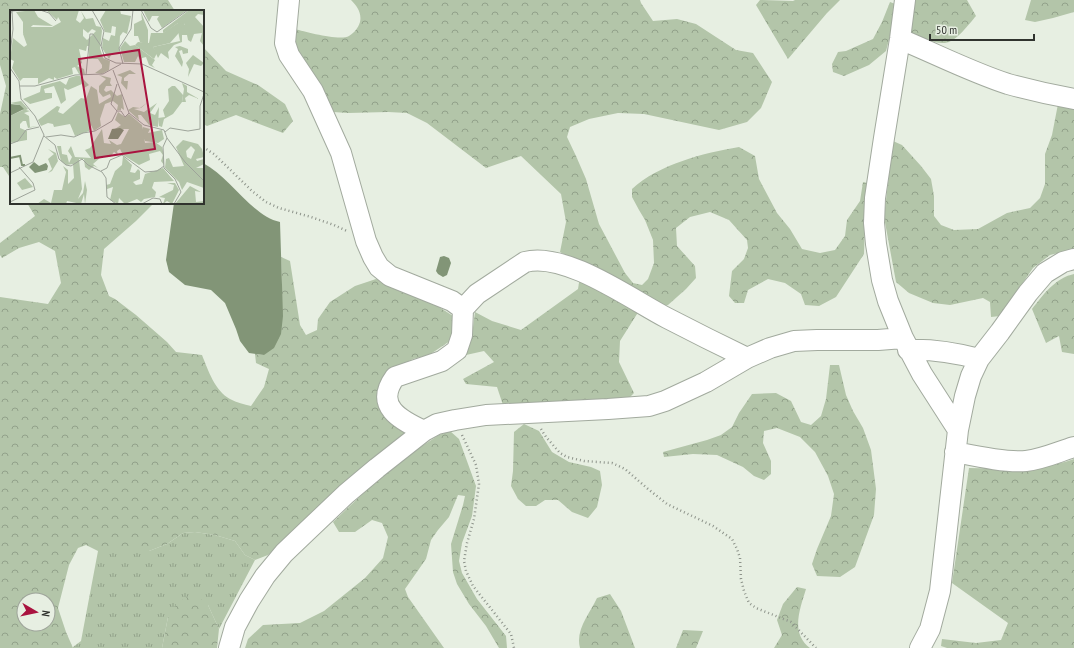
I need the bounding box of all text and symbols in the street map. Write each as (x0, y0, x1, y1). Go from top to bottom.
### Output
inset map (10, 10, 204, 204)
scale bar (930, 16, 1034, 42)
text: 50 m (936, 22, 957, 37)
north arrow (16, 592, 56, 632)
text: N (38, 610, 53, 618)

